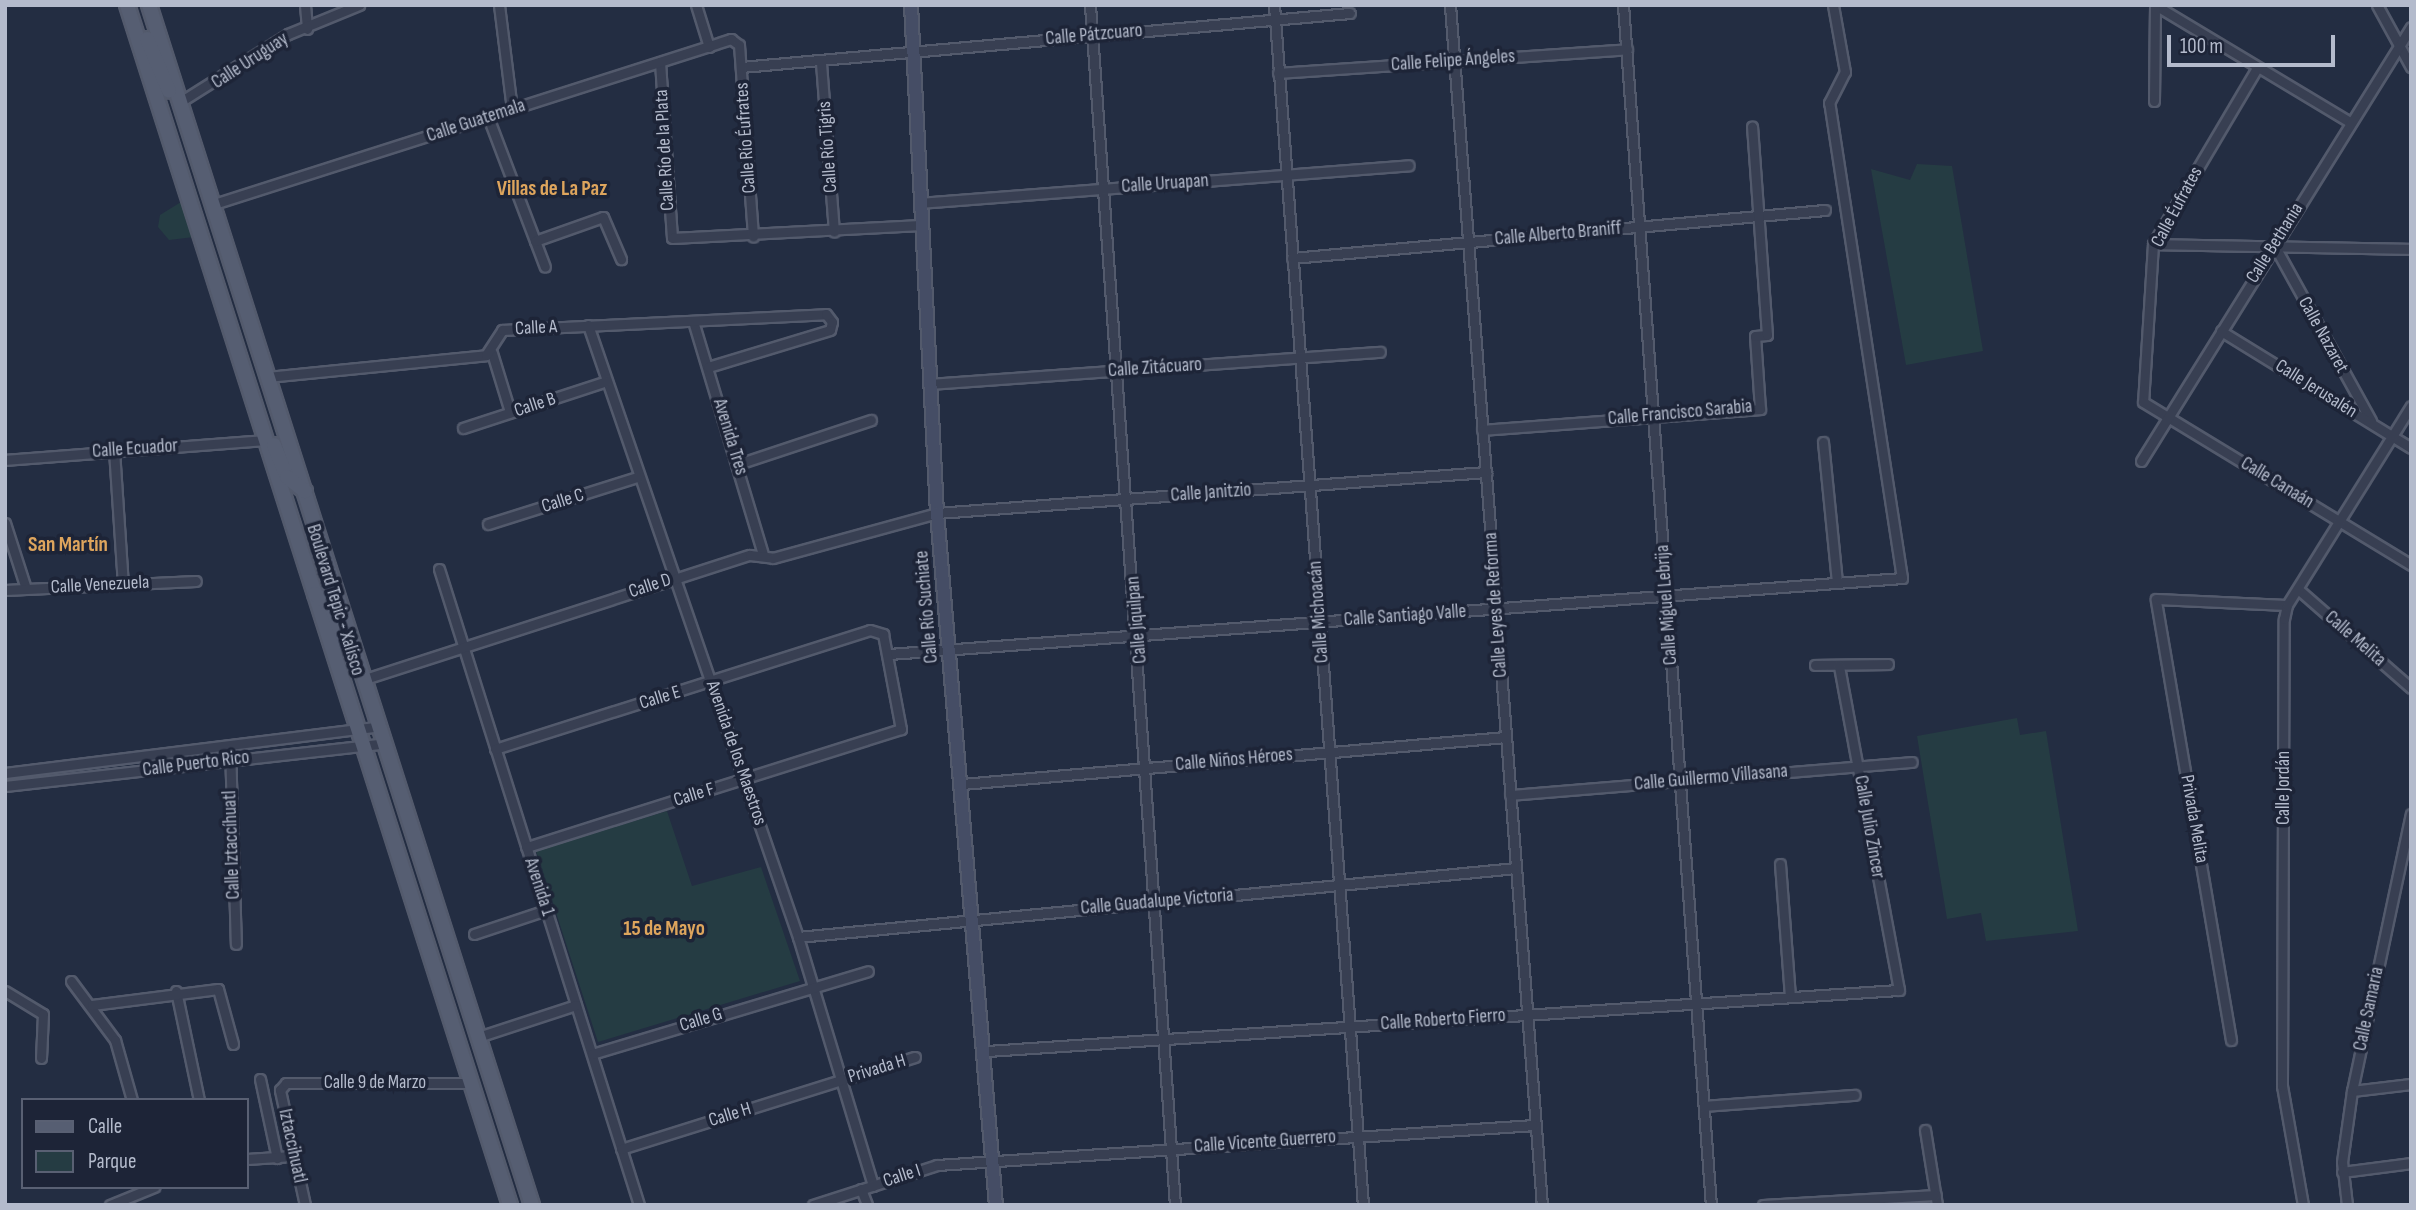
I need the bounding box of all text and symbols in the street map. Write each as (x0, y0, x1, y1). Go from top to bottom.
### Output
street label: Calle Pátzcuaro (1044, 19, 1144, 51)
scale bar (2171, 21, 2339, 65)
street label: Calle Uruguay (207, 28, 293, 94)
text: 100 m (2180, 34, 2223, 59)
street label: Calle Felipe Ángeles (1390, 45, 1516, 77)
street label: Calle Río Éufrates (731, 82, 761, 194)
street label: Calle Río de la Plata (650, 89, 680, 211)
street label: Calle Guatemala (424, 94, 528, 148)
street label: Calle Río Tigris (813, 100, 843, 194)
street label: Calle Éufrates (2146, 163, 2208, 251)
street label: Calle Uruapan (1121, 170, 1209, 198)
district label: Villas de La Paz (497, 176, 607, 202)
street label: Calle Bethania (2241, 199, 2309, 287)
street label: Calle Alberto Braniff (1494, 217, 1622, 251)
street label: Calle Nazaret (2293, 293, 2353, 377)
street label: Calle A (514, 316, 558, 340)
street label: Calle Zitácuaro (1107, 353, 1203, 383)
street label: Calle Jerusalén (2271, 355, 2361, 423)
street label: Calle B (511, 388, 559, 422)
street label: Calle Francisco Sarabia (1607, 395, 1753, 431)
street label: Avenida Tres (708, 396, 752, 478)
street label: Calle Ecuador (91, 435, 179, 463)
street label: Calle Canaán (2236, 452, 2318, 514)
street label: Calle Janitzio (1170, 479, 1252, 507)
street label: Calle C (539, 484, 587, 518)
street label: Boulevard Tepic - Xalisco (301, 522, 369, 678)
district label: San Martín (28, 532, 108, 558)
street label: Calle Leyes de Reforma (1480, 532, 1512, 678)
street label: Calle Miguel Lebrija (1651, 544, 1683, 666)
street label: Calle Río Suchiate (911, 550, 943, 664)
street label: Calle Michoacán (1304, 560, 1334, 664)
street label: Calle D (626, 568, 674, 604)
street label: Calle Venezuela (50, 571, 150, 599)
street label: Calle Jiquilpan (1122, 575, 1152, 665)
street label: Calle Santiago Valle (1343, 600, 1467, 632)
street label: Calle Melita (2320, 606, 2390, 672)
street label: Avenida de los Maestros (701, 678, 771, 828)
street label: Calle E (637, 681, 683, 715)
street label: Calle Niños Héroes (1174, 744, 1294, 776)
street label: Calle Puerto Rico (141, 746, 251, 782)
street label: Calle Jordán (2273, 751, 2295, 825)
street label: Calle Guillermo Villasana (1633, 760, 1789, 796)
street label: Privada Melita (2175, 773, 2213, 865)
street label: Calle Julio Zincer (1849, 774, 1889, 880)
street label: Calle F (671, 778, 717, 812)
street label: Calle Iztaccíhuatl (219, 790, 245, 900)
street label: Avenida 1 (519, 855, 559, 919)
street label: Calle Guadalupe Victoria (1080, 884, 1234, 920)
district label: 15 de Mayo (623, 916, 705, 942)
street label: Calle Samaria (2349, 965, 2389, 1053)
street label: Calle G (677, 1003, 725, 1037)
street label: Calle Roberto Fierro (1380, 1004, 1506, 1036)
street label: Privada H (845, 1049, 909, 1089)
street label: Calle 9 de Marzo (324, 1072, 426, 1094)
legend (21, 1098, 248, 1189)
street label: Calle H (706, 1098, 754, 1132)
street label: Iztaccihuatl (273, 1107, 311, 1185)
text: Calle (88, 1114, 122, 1139)
street label: Calle Vicente Guerrero (1193, 1126, 1337, 1158)
text: Parque (88, 1149, 136, 1174)
street label: Calle I (881, 1159, 923, 1193)

